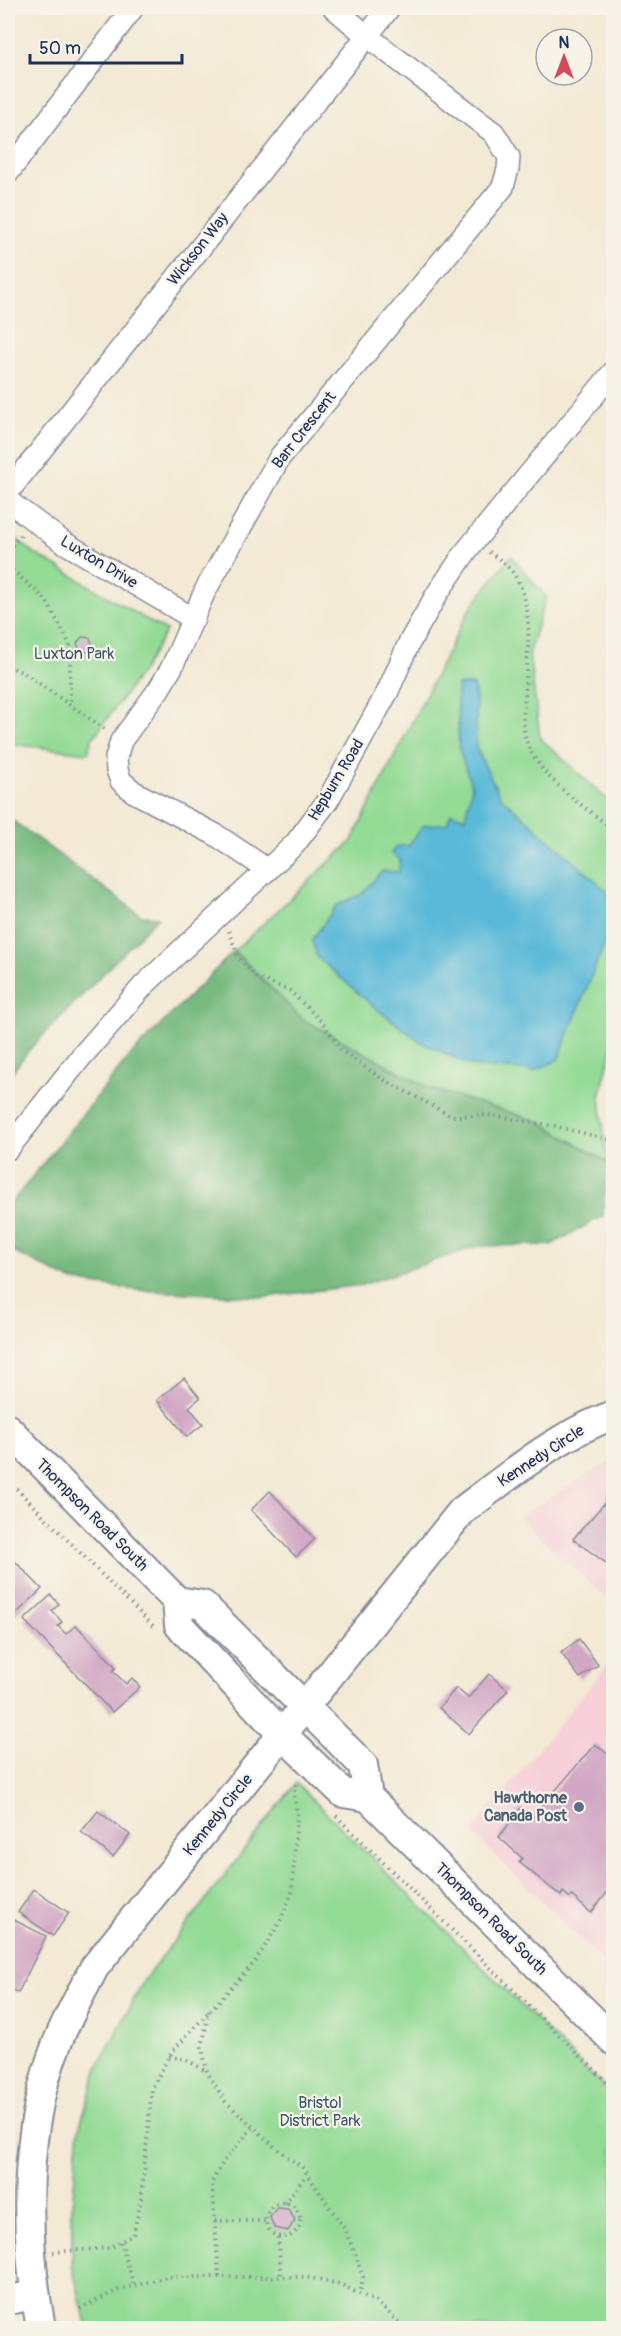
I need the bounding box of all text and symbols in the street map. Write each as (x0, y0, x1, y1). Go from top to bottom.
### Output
scale bar (30, 27, 182, 65)
north arrow (534, 27, 594, 87)
text: N (559, 33, 570, 53)
text: 50 m (39, 37, 81, 60)
street label: Wickson Way (163, 208, 233, 290)
street label: Barr Crescent (268, 387, 341, 473)
street label: Luxton Drive (57, 531, 141, 593)
park label: Luxton Park (34, 644, 115, 664)
street label: Hepburn Road (304, 735, 368, 825)
street label: Kennedy Circle (494, 1420, 588, 1492)
street label: Thompson Road South (32, 1455, 152, 1575)
street label: Kennedy Circle (179, 1770, 257, 1860)
place label: Hawthorne Canada Post (484, 1788, 568, 1826)
marker: Hawthorne Canada Post (572, 1800, 586, 1814)
street label: Thompson Road South (431, 1859, 551, 1979)
park label: Bristol District Park (279, 2093, 361, 2131)

